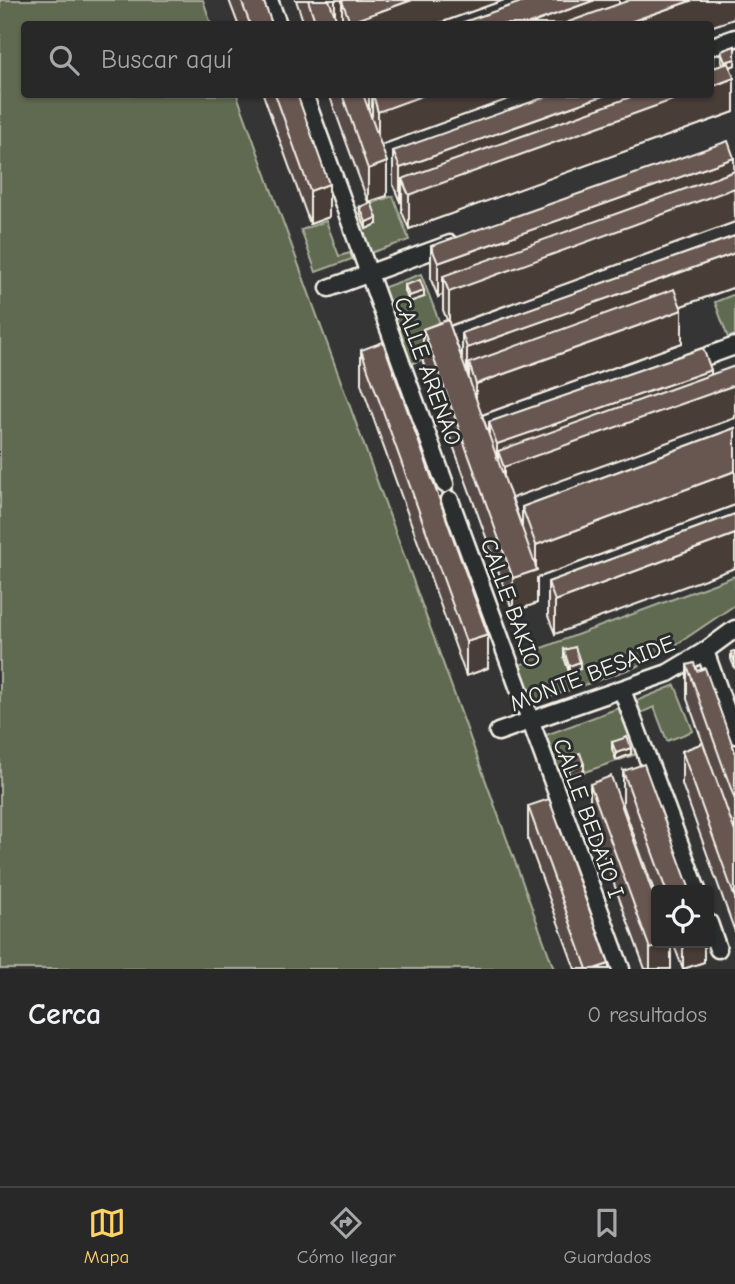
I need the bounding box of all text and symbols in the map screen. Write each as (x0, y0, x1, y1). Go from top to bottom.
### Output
search box (21, 21, 714, 98)
icon: search (45, 41, 83, 79)
text: Buscar aquí (101, 45, 232, 75)
street label: CALLE ARENAO (388, 293, 467, 449)
street label: CALLE BAKIO (475, 535, 546, 672)
street label: MONTE BESAIDE (506, 630, 678, 717)
street label: CALLE BEDAIO I (547, 735, 630, 902)
map controls (651, 885, 714, 948)
button: locate (651, 885, 714, 948)
text: Cerca (28, 997, 101, 1032)
text: 0 resultados (587, 1001, 707, 1028)
tab: Mapa (84, 1204, 129, 1268)
tab: Cómo llegar (297, 1204, 396, 1268)
tab: Guardados (563, 1204, 651, 1268)

